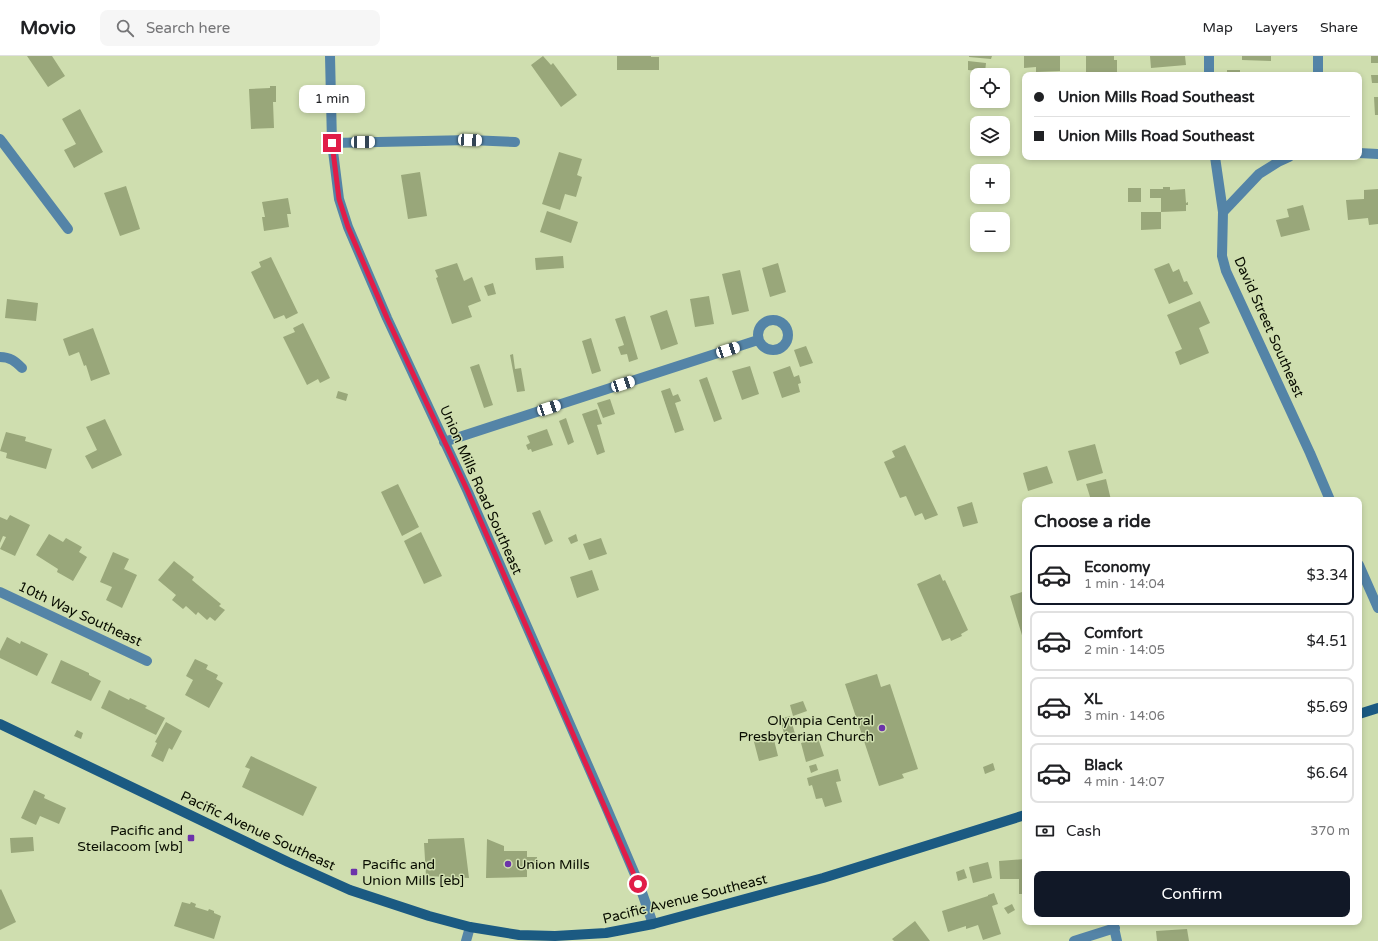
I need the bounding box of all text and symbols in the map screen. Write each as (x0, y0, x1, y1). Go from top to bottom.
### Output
search box (100, 10, 380, 46)
text: Movio (20, 17, 76, 39)
icon: search (114, 17, 136, 39)
text: Search here (146, 19, 230, 37)
text: Map (1203, 19, 1233, 36)
text: Layers (1255, 19, 1298, 36)
text: Share (1320, 19, 1358, 36)
map controls (970, 68, 1010, 252)
button: locate (970, 68, 1010, 108)
callout: 1 min (299, 85, 365, 113)
text: Union Mills Road Southeast (1058, 88, 1255, 106)
text: 1 min (315, 91, 349, 107)
button: layers (970, 116, 1010, 156)
text: Union Mills Road Southeast (1058, 127, 1255, 145)
car (458, 133, 482, 147)
route end (323, 134, 341, 152)
car (351, 136, 375, 148)
button: + (970, 164, 1010, 204)
button: − (970, 212, 1010, 252)
street label: David Street Southeast (1230, 254, 1308, 401)
car (715, 341, 741, 359)
car (610, 375, 636, 393)
car (536, 399, 562, 417)
street label: Union Mills Road Southeast (436, 403, 526, 578)
text: Choose a ride (1034, 510, 1151, 532)
icon: car (1036, 557, 1072, 593)
text: Economy (1084, 558, 1150, 576)
text: $3.34 (1307, 566, 1348, 584)
text: 1 min · 14:04 (1084, 576, 1165, 592)
street label: 10th Way Southeast (15, 578, 145, 650)
icon: car (1036, 623, 1072, 659)
text: Comfort (1084, 624, 1143, 642)
text: $4.51 (1307, 632, 1348, 650)
text: 2 min · 14:05 (1084, 642, 1165, 658)
icon: car (1036, 689, 1072, 725)
text: XL (1084, 690, 1103, 708)
text: $5.69 (1307, 698, 1348, 716)
text: 3 min · 14:06 (1084, 708, 1165, 724)
place label: Olympia Central Presbyterian Church (738, 712, 874, 745)
marker: Olympia Central Presbyterian Church (877, 723, 887, 733)
icon: car (1036, 755, 1072, 791)
text: Black (1084, 756, 1123, 774)
text: $6.64 (1307, 764, 1348, 782)
text: 4 min · 14:07 (1084, 774, 1165, 790)
street label: Pacific Avenue Southeast (178, 788, 339, 875)
icon: cash (1034, 820, 1056, 842)
place label: Pacific and Steilacoom [wb] (77, 822, 183, 855)
text: Cash (1066, 822, 1101, 840)
text: 370 m (1310, 823, 1350, 839)
marker: Pacific and Steilacoom [wb] (186, 833, 196, 843)
place label: Pacific and Union Mills [eb] (362, 856, 464, 889)
place label: Union Mills (516, 856, 590, 873)
marker: Union Mills (503, 859, 513, 869)
marker: Pacific and Union Mills [eb] (349, 867, 359, 877)
street label: Pacific Avenue Southeast (601, 870, 770, 928)
button: Confirm (1034, 871, 1350, 917)
route start (629, 875, 647, 893)

